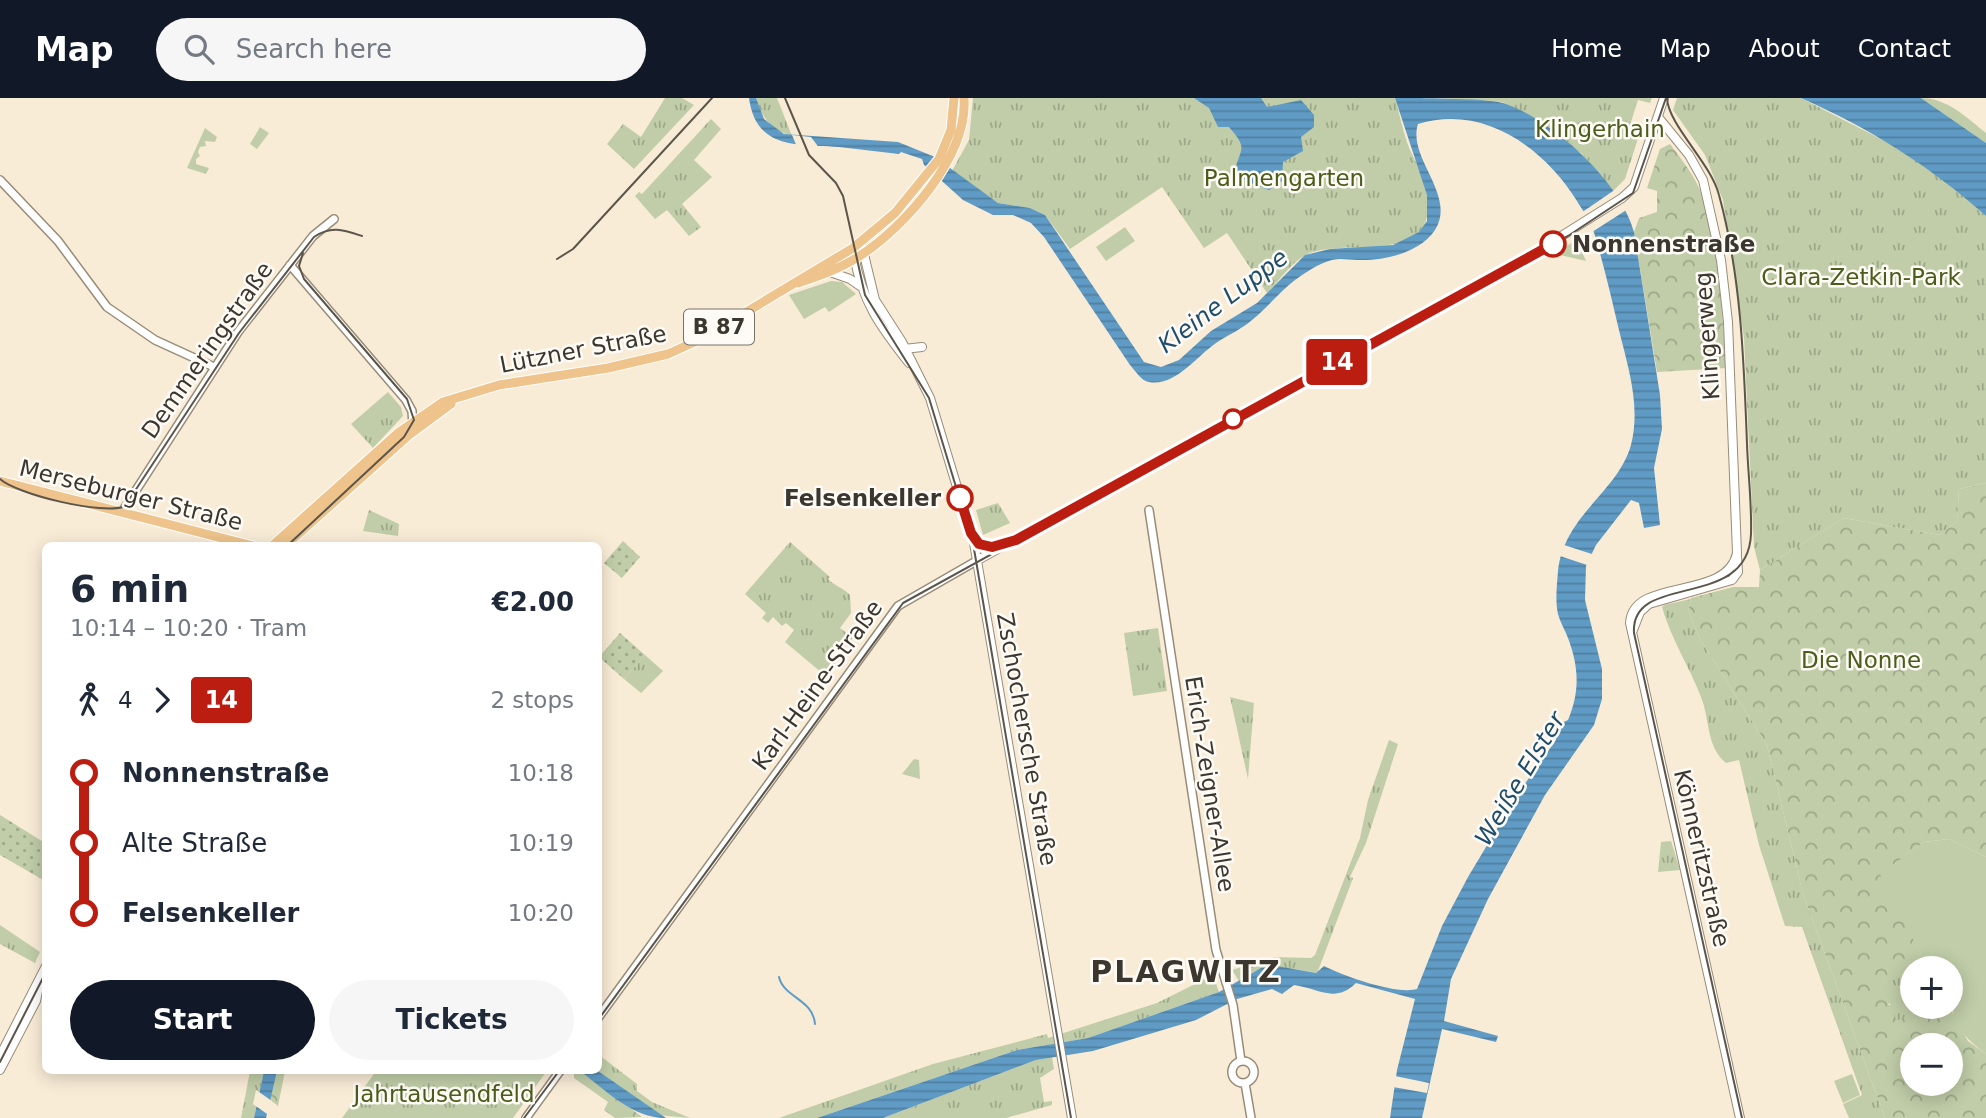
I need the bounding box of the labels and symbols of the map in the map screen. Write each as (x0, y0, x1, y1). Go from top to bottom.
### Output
park label: Klingerhain (1535, 116, 1665, 142)
park label: Palmengarten (1204, 165, 1364, 191)
marker: Nonnenstraße (1540, 231, 1566, 257)
place label: Nonnenstraße (1572, 231, 1755, 257)
water label: Kleine Luppe (1153, 243, 1293, 359)
street label: Demmeringstraße (136, 257, 278, 443)
park label: Clara-Zetkin-Park (1761, 264, 1961, 290)
street label: Klingerweg (1690, 271, 1724, 401)
road number: B 87 (684, 310, 754, 344)
street label: Lützner Straße (497, 320, 669, 378)
line badge: 14 (1306, 339, 1368, 385)
unlabelled marker (1223, 409, 1243, 429)
street label: Merseburger Straße (17, 455, 245, 535)
place label: Felsenkeller (784, 485, 942, 511)
marker: Felsenkeller (947, 485, 973, 511)
street label: Karl-Heine-Straße (747, 595, 887, 775)
street label: Zschochersche Straße (992, 611, 1062, 867)
park label: Die Nonne (1801, 647, 1921, 673)
street label: Erich-Zeigner-Allee (1180, 674, 1240, 894)
water label: Weiße Elster (1469, 705, 1572, 851)
street label: Könneritzstraße (1669, 767, 1735, 949)
district label: PLAGWITZ (1090, 954, 1282, 989)
park label: Jahrtausendfeld (351, 1081, 535, 1107)

